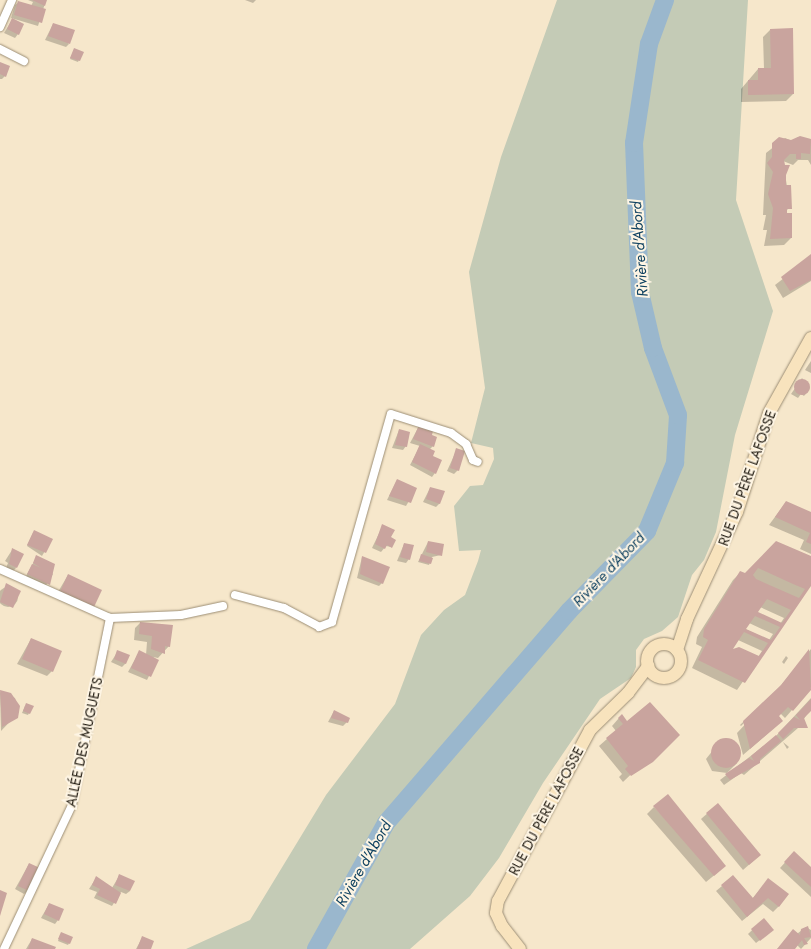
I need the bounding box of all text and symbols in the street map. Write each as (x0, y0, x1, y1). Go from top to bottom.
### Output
water label: Rivière d'Abord (628, 201, 652, 297)
street label: RUE DU PÈRE LAFOSSE (715, 408, 779, 548)
water label: Rivière d'Abord (569, 529, 649, 611)
street label: ALLÉE DES MUGUETS (62, 676, 106, 808)
street label: RUE DU PÈRE LAFOSSE (505, 744, 587, 878)
water label: Rivière d'Abord (332, 818, 396, 910)

